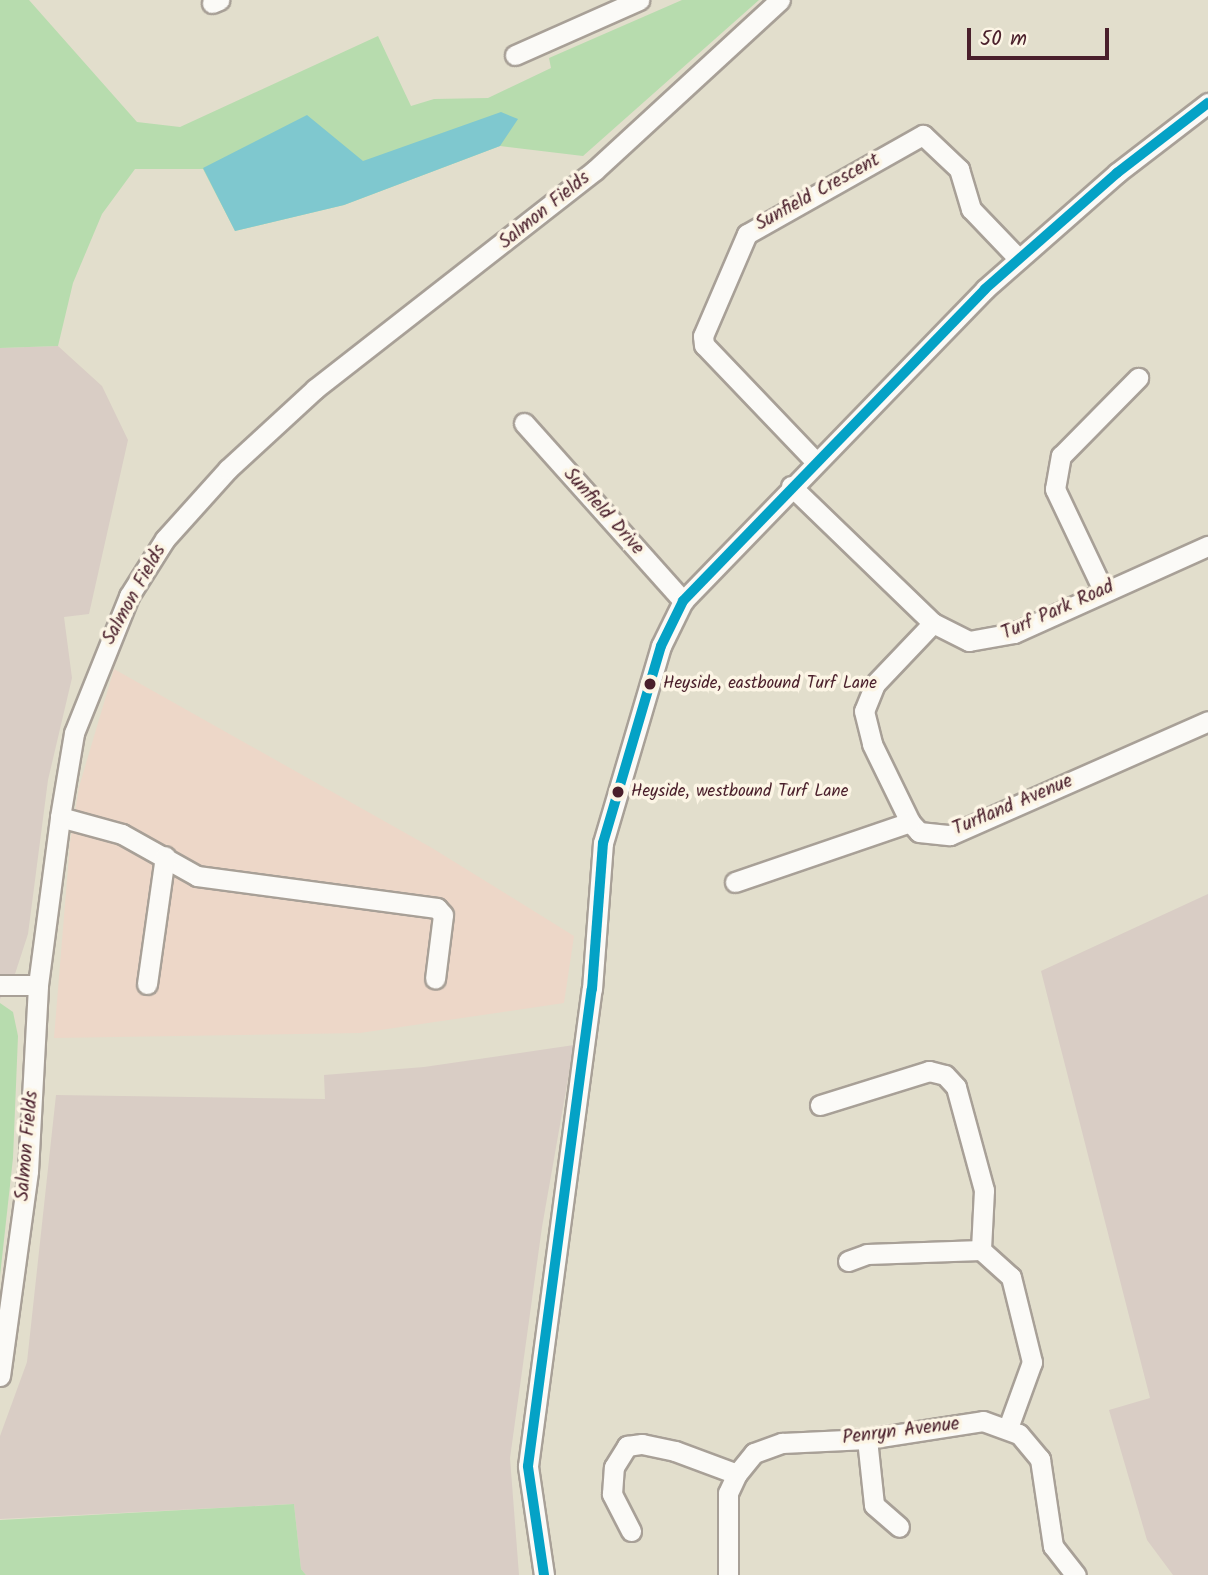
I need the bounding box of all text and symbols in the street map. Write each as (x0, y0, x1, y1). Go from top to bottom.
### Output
scale bar (970, 14, 1112, 58)
text: 50 m (980, 23, 1027, 56)
street label: Sunfield Crescent (752, 149, 884, 237)
street label: Salmon Fields (495, 167, 595, 255)
street label: Sunfield Drive (558, 464, 648, 560)
street label: Salmon Fields (98, 541, 172, 649)
street label: Turf Park Road (998, 576, 1118, 646)
place label: Heyside, eastbound Turf Lane (663, 674, 877, 694)
marker: Heyside, eastbound Turf Lane (643, 677, 657, 691)
street label: Turfland Avenue (950, 771, 1076, 841)
place label: Heyside, westbound Turf Lane (631, 782, 848, 802)
marker: Heyside, westbound Turf Lane (611, 785, 625, 799)
street label: Salmon Fields (12, 1090, 44, 1202)
street label: Penryn Avenue (841, 1414, 961, 1450)

